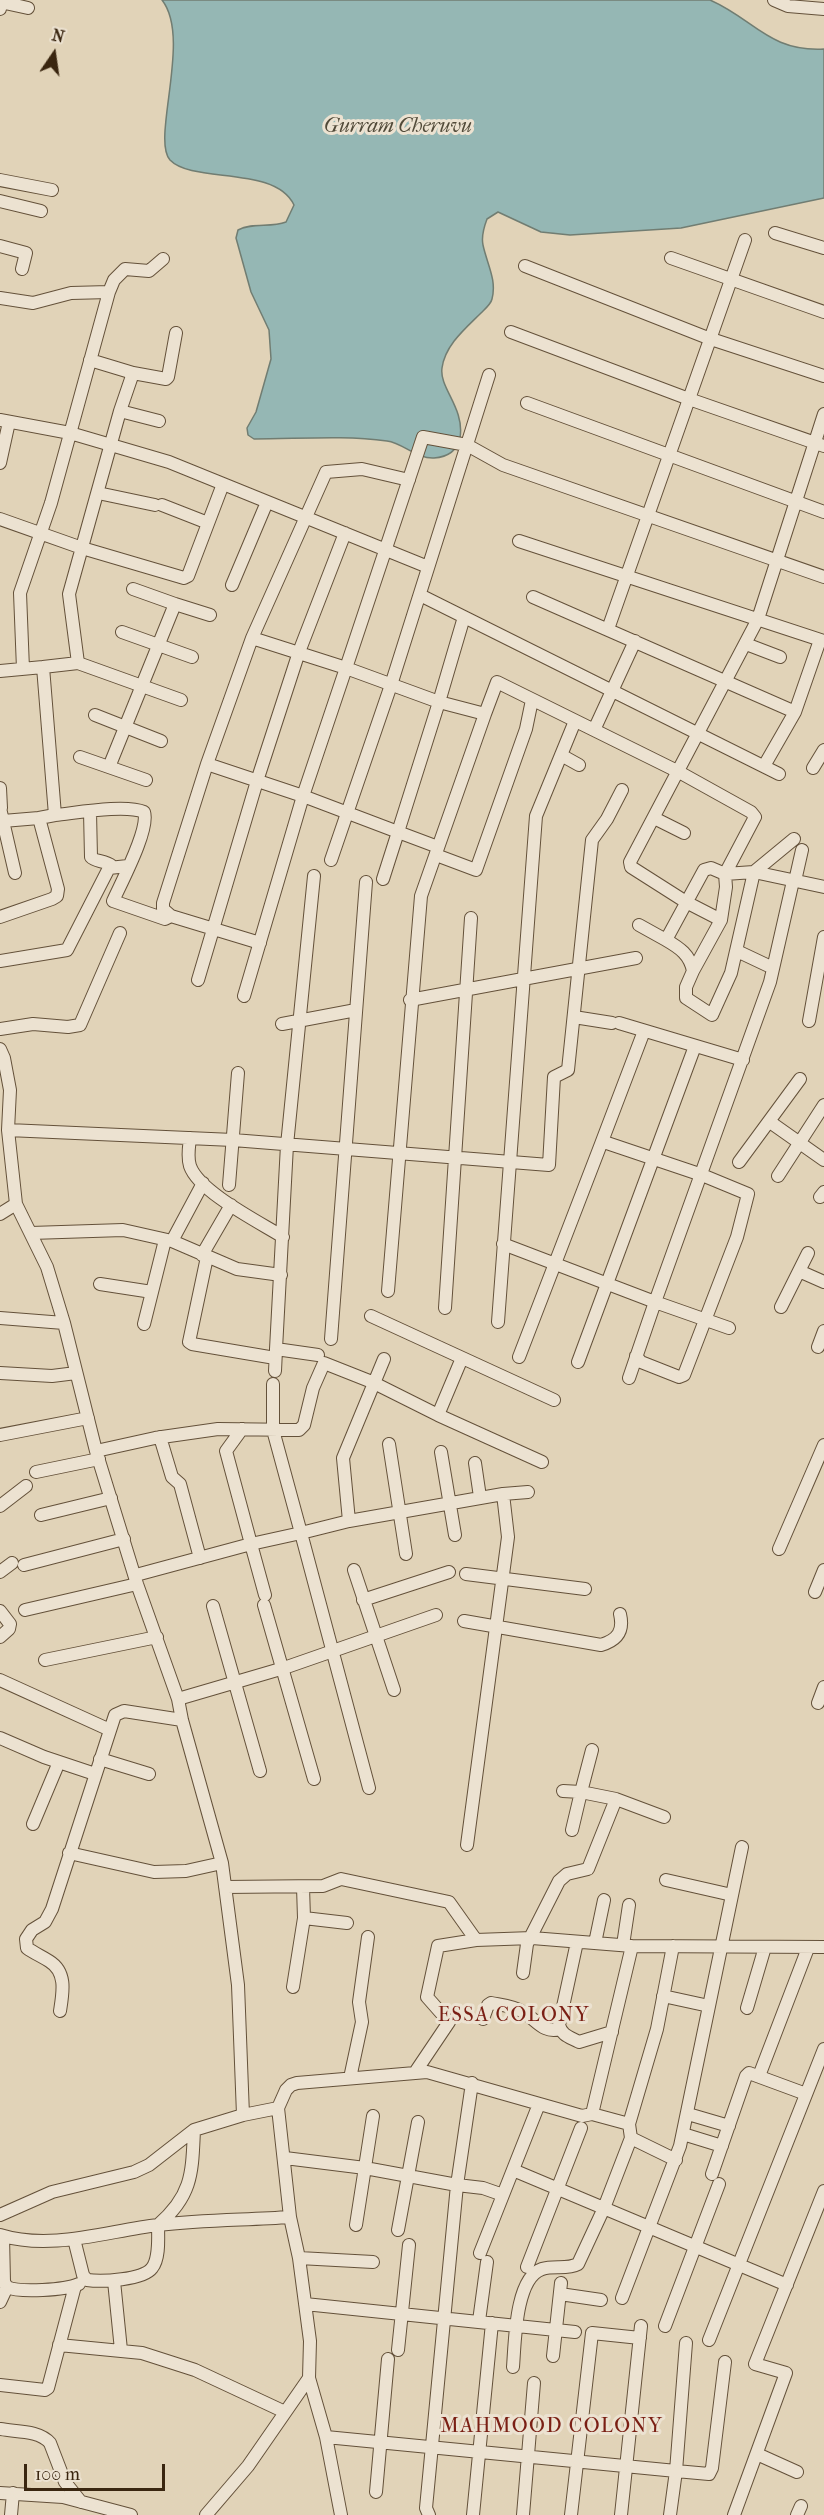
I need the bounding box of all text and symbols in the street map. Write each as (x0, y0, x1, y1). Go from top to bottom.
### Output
north arrow (24, 24, 84, 84)
text: N (50, 25, 66, 47)
water label: Gurram Cheruvu (324, 115, 472, 139)
district label: ESSA COLONY (438, 2004, 590, 2028)
district label: MAHMOOD COLONY (441, 2415, 663, 2439)
scale bar (27, 2452, 168, 2490)
text: 100 m (35, 2464, 80, 2485)

